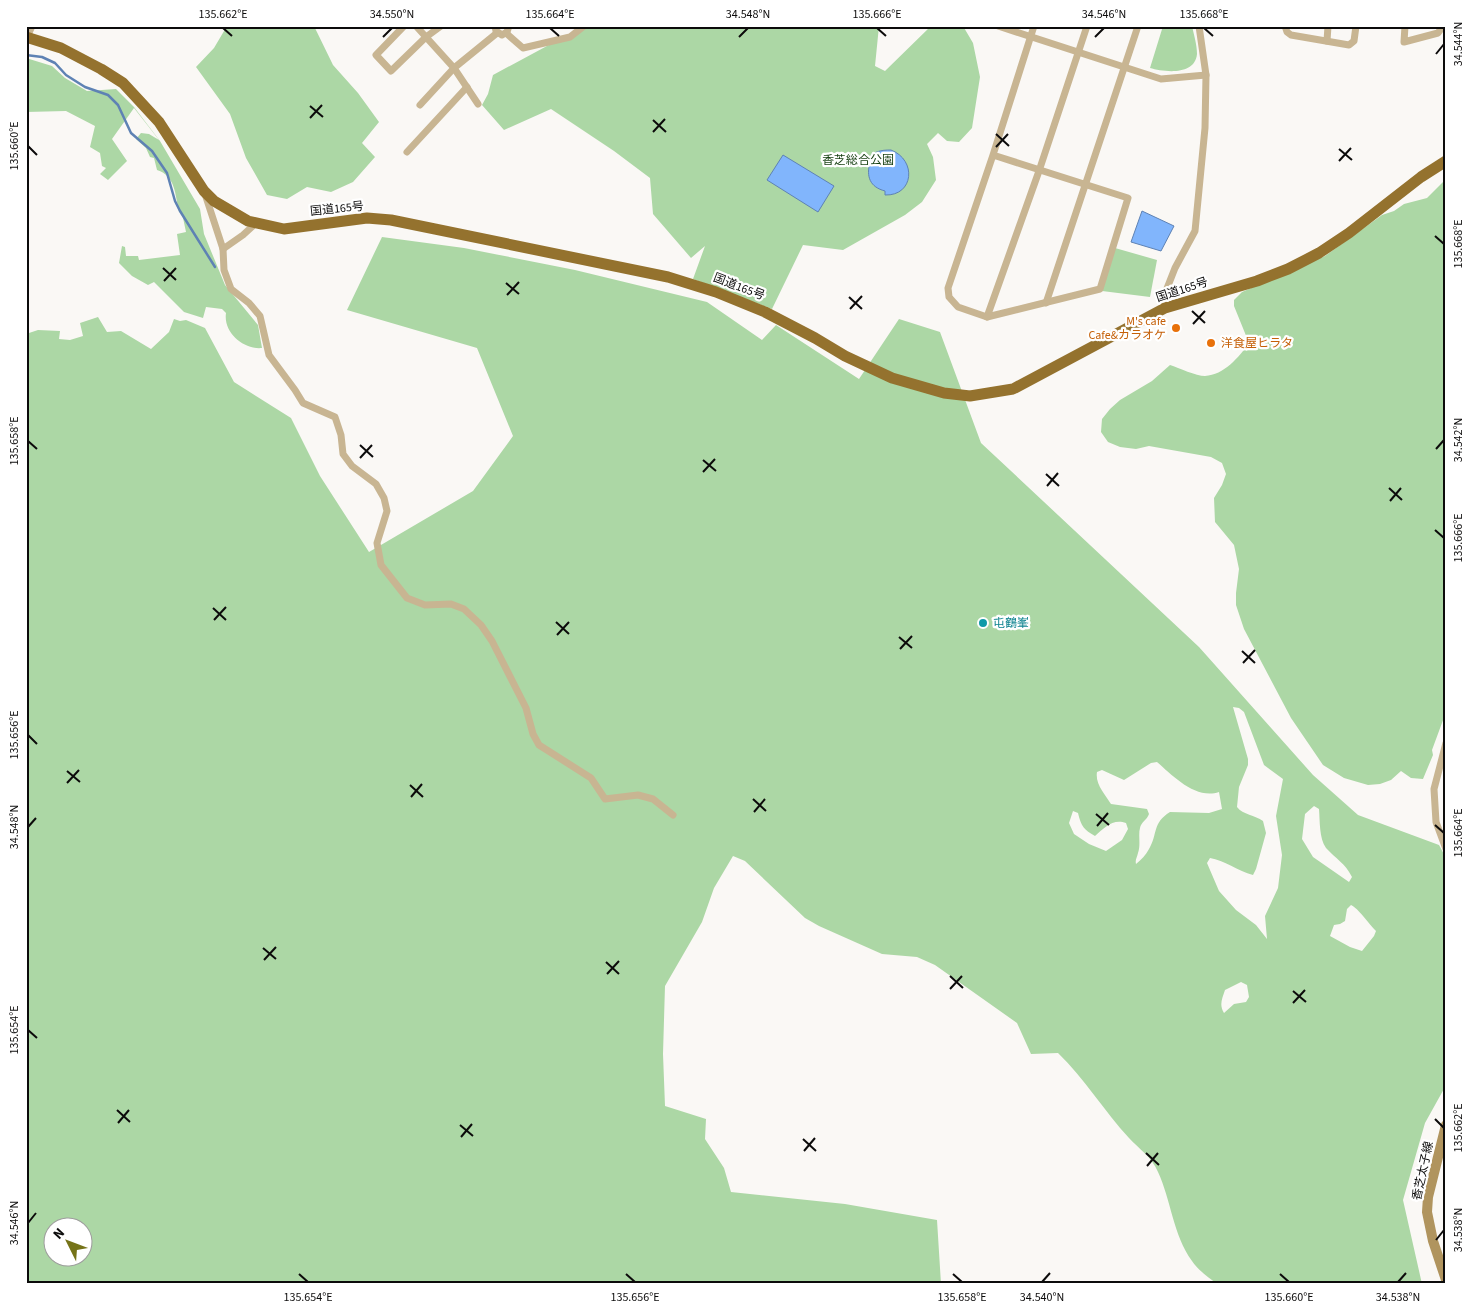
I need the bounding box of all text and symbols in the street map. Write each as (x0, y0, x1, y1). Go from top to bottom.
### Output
text: 135.662°E (198, 6, 248, 23)
text: 34.550°N (370, 6, 414, 23)
text: 135.664°E (525, 6, 575, 23)
text: 34.548°N (726, 6, 770, 23)
text: 135.666°E (852, 6, 902, 23)
text: 34.546°N (1082, 6, 1126, 23)
text: 135.668°E (1179, 6, 1229, 23)
text: 34.544°N (1450, 22, 1467, 66)
text: 135.660°E (6, 121, 23, 171)
park label: 香芝総合公園 (822, 152, 894, 169)
street label: 国道165号 (309, 198, 365, 220)
text: 135.668°E (1450, 219, 1467, 269)
street label: 国道165号 (711, 269, 767, 305)
street label: 国道165号 (1154, 274, 1210, 306)
place label: M's cafe Cafe&カラオケ (1088, 313, 1166, 344)
marker: M's cafe Cafe&カラオケ (1170, 322, 1182, 334)
place label: 洋食屋ヒラタ (1221, 335, 1293, 352)
marker: 洋食屋ヒラタ (1205, 337, 1217, 349)
text: 135.658°E (6, 416, 23, 466)
text: 34.542°N (1450, 418, 1467, 462)
text: 135.666°E (1450, 513, 1467, 563)
place label: 屯鶴峯 (993, 615, 1029, 632)
marker: 屯鶴峯 (977, 617, 989, 629)
text: 135.656°E (6, 710, 23, 760)
text: 34.548°N (6, 805, 23, 849)
text: 135.664°E (1450, 808, 1467, 858)
text: 135.654°E (6, 1005, 23, 1055)
text: 135.662°E (1450, 1103, 1467, 1153)
street label: 香芝太子線 (1408, 1140, 1438, 1202)
text: 34.546°N (6, 1201, 23, 1245)
text: 34.538°N (1450, 1208, 1467, 1252)
north arrow (42, 1218, 92, 1268)
text: N (49, 1224, 70, 1244)
text: 135.654°E (283, 1289, 333, 1306)
text: 135.656°E (610, 1289, 660, 1306)
text: 135.658°E (937, 1289, 987, 1306)
text: 34.540°N (1020, 1289, 1064, 1306)
text: 135.660°E (1264, 1289, 1314, 1306)
text: 34.538°N (1376, 1289, 1420, 1306)

